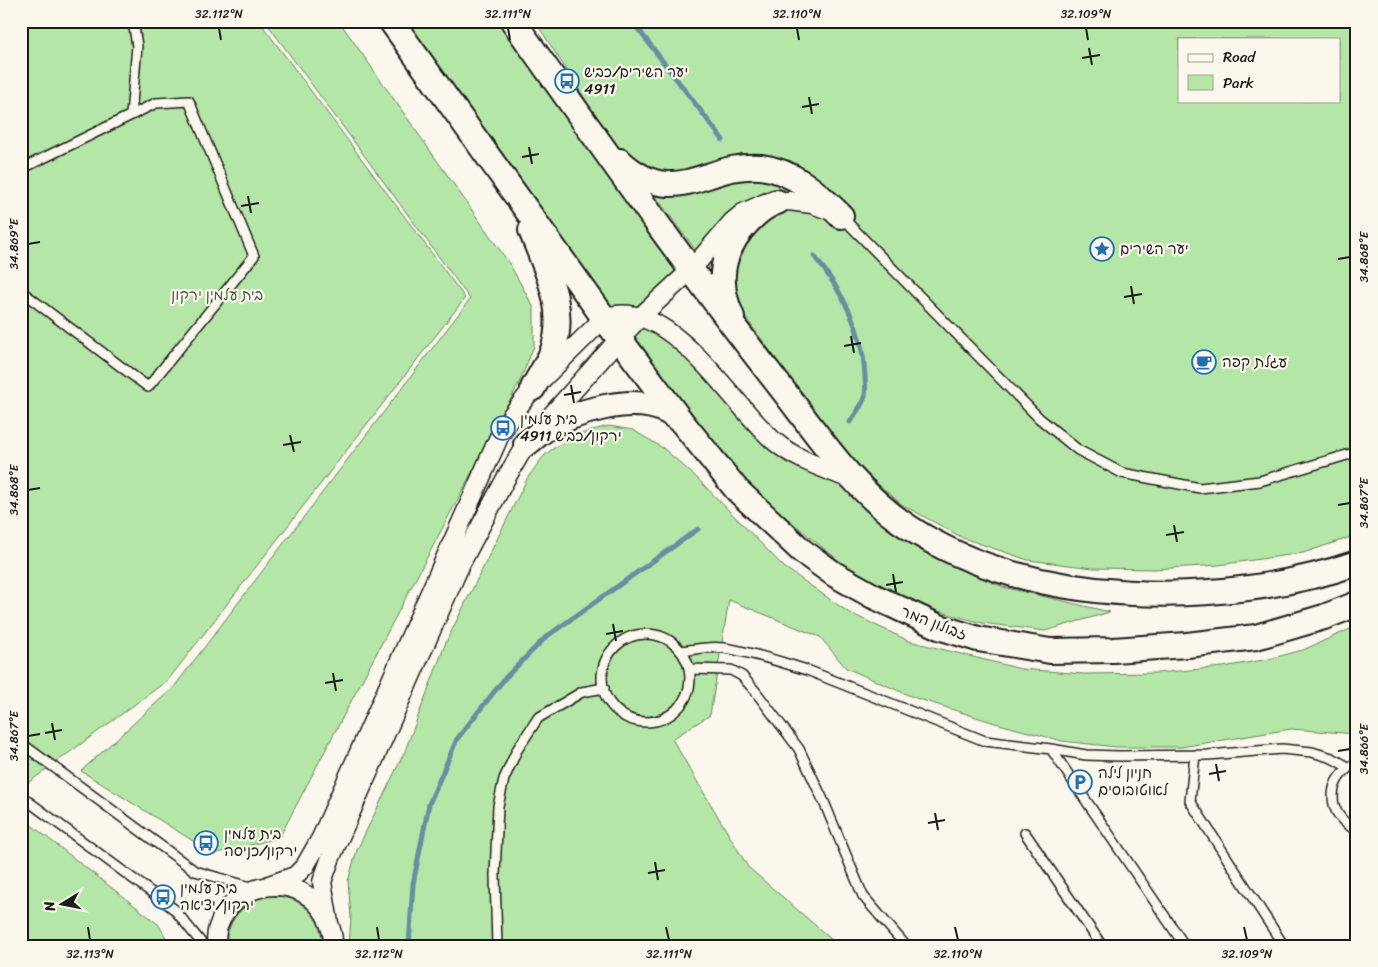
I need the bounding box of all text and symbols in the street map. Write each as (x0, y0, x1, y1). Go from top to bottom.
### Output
text: 32.112°N (195, 3, 244, 25)
text: 32.111°N (485, 3, 532, 25)
text: 32.110°N (773, 3, 822, 25)
text: 32.109°N (1061, 3, 1112, 25)
legend (1178, 38, 1340, 102)
text: Road (1223, 44, 1256, 70)
place label: יער השירים/כביש 4911 (584, 59, 688, 102)
bus stop icon: יער השירים/כביש 4911 (554, 68, 580, 94)
text: Park (1223, 70, 1254, 96)
text: 34.869°E (3, 217, 25, 269)
text: 34.868°E (1353, 230, 1375, 282)
place icon: יער השירים (1089, 236, 1115, 262)
place label: יער השירים (1120, 236, 1189, 262)
park label: בית עלמין ירקון (171, 282, 263, 308)
cafe icon: עגלת קפה (1191, 349, 1217, 375)
place label: עגלת קפה (1222, 349, 1288, 375)
place label: בית עלמין ירקון/כביש 4911 (520, 406, 622, 449)
bus stop icon: בית עלמין ירקון/כביש 4911 (490, 415, 516, 441)
text: 34.868°E (3, 463, 25, 515)
text: 34.867°E (1353, 476, 1375, 528)
street label: זבולון המר (897, 599, 971, 647)
text: 34.867°E (3, 709, 25, 761)
text: 34.866°E (1353, 722, 1375, 774)
place label: חניון לילה לאוטובוסים (1098, 760, 1169, 803)
parking icon: חניון לילה לאוטובוסים (1067, 769, 1093, 795)
place label: בית עלמין ירקון/כניסה (224, 821, 297, 864)
bus stop icon: בית עלמין ירקון/כניסה (193, 830, 219, 856)
place label: בית עלמין ירקון/יציאה (180, 875, 254, 918)
north arrow (38, 880, 88, 930)
bus stop icon: בית עלמין ירקון/יציאה (150, 884, 176, 910)
text: N (36, 899, 63, 914)
text: 32.113°N (66, 943, 114, 965)
text: 32.112°N (355, 943, 404, 965)
text: 32.111°N (646, 943, 693, 965)
text: 32.110°N (934, 943, 983, 965)
text: 32.109°N (1222, 943, 1273, 965)

